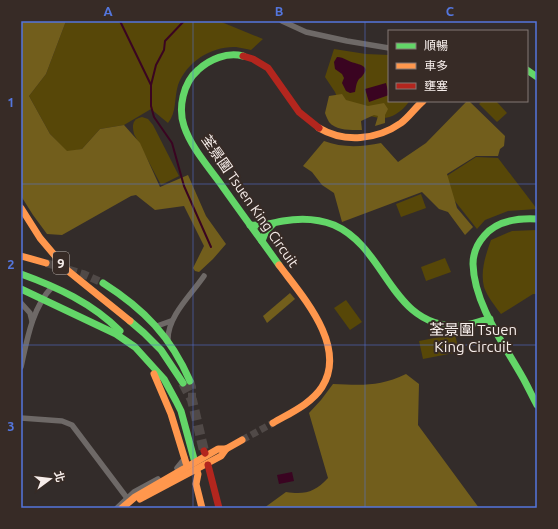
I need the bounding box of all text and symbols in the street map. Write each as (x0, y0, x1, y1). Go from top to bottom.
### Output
text: A (103, 4, 113, 18)
text: B (275, 4, 284, 18)
text: C (446, 4, 455, 18)
legend (388, 30, 528, 102)
text: 順暢 (424, 39, 448, 52)
text: 車多 (424, 59, 448, 72)
text: 壅塞 (424, 79, 448, 92)
text: 1 (7, 95, 15, 109)
street label: 荃景圍 Tsuen King Circuit (198, 132, 302, 271)
road number: 9 (53, 252, 69, 274)
text: 2 (7, 257, 15, 271)
district label: 荃景圍 Tsuen King Circuit (429, 321, 517, 355)
text: 3 (7, 419, 15, 433)
north arrow (30, 459, 70, 499)
text: 北 (52, 470, 67, 483)

